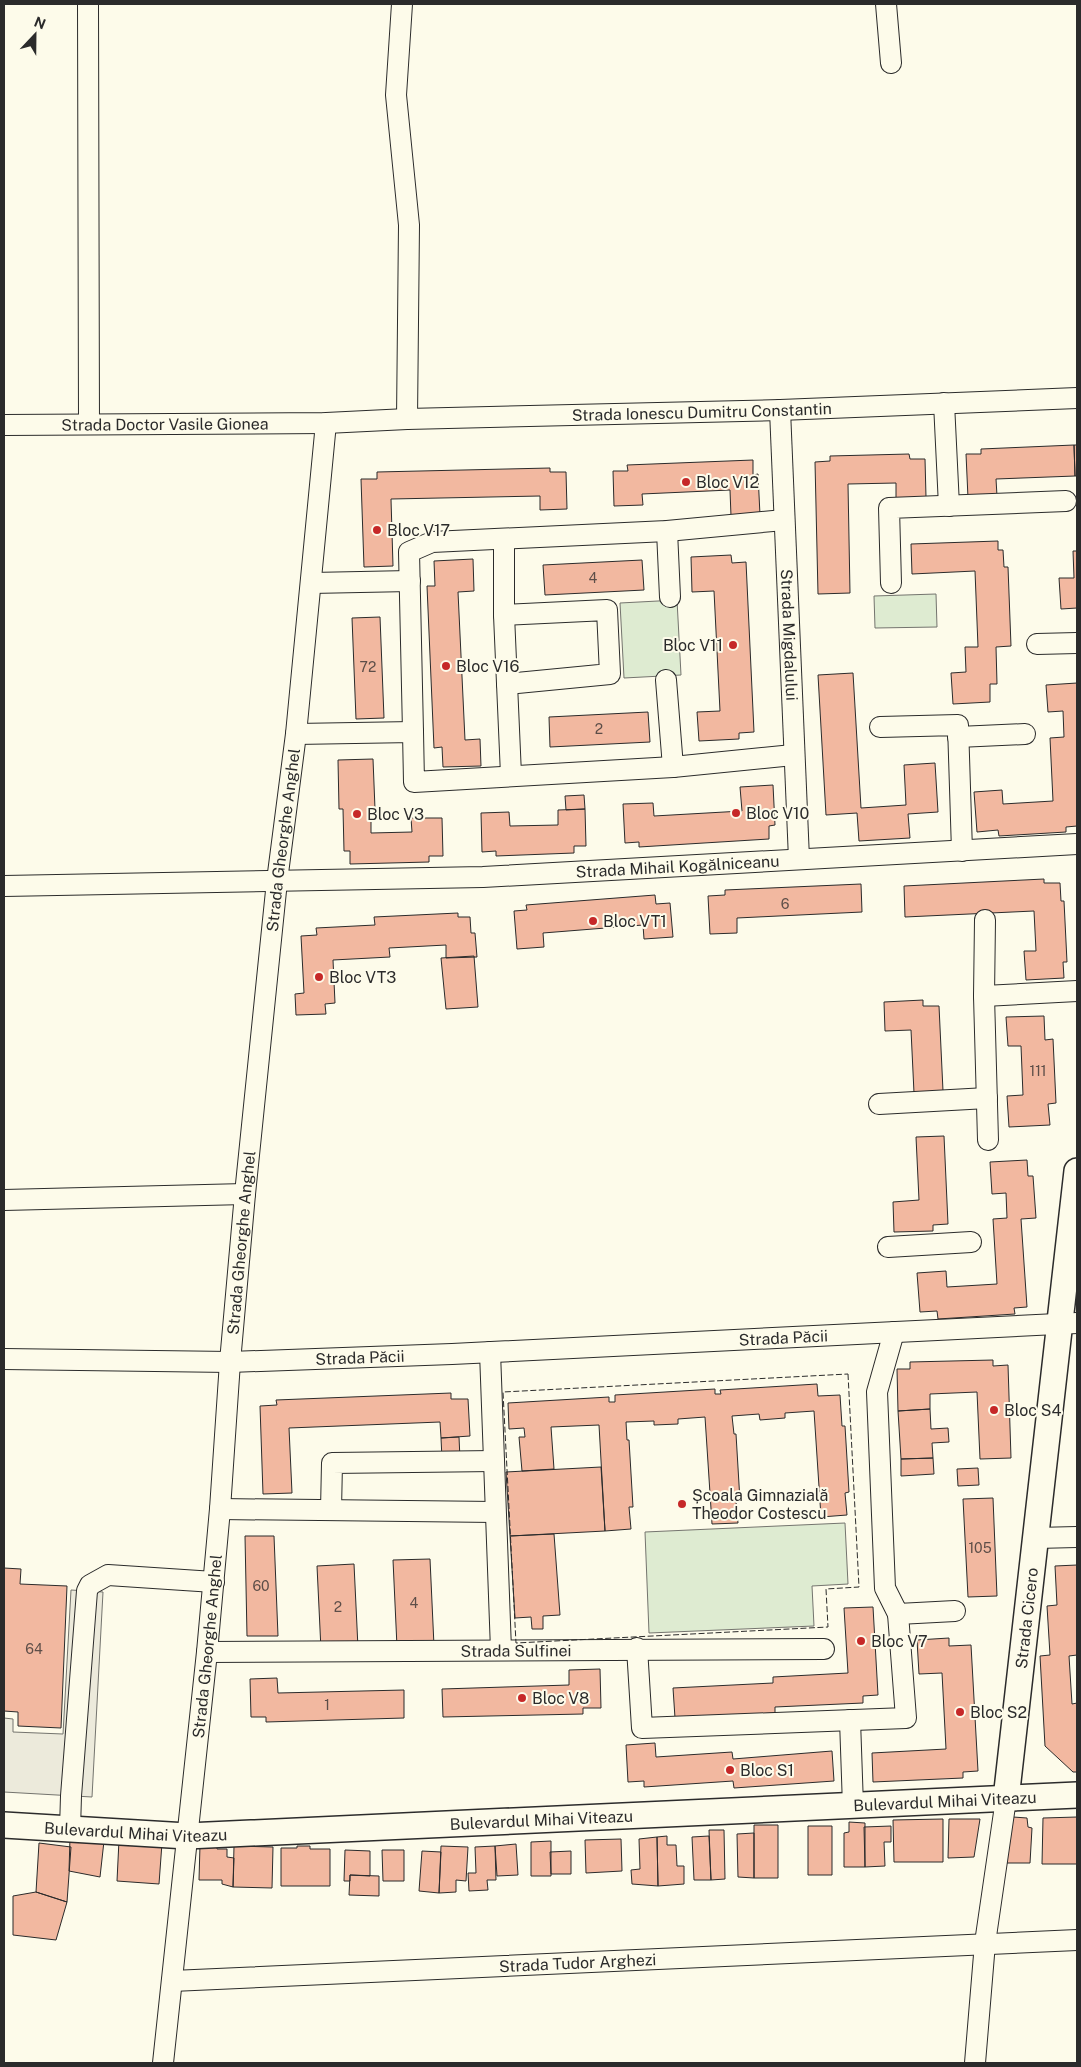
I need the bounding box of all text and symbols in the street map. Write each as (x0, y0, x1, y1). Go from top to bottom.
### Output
north arrow (10, 10, 60, 60)
text: N (32, 13, 48, 32)
street label: Strada Ionescu Dumitru Constantin (572, 399, 832, 425)
street label: Strada Doctor Vasile Gionea (61, 414, 269, 435)
place label: Bloc V12 (696, 473, 759, 492)
marker: Bloc V12 (680, 476, 692, 488)
place label: Bloc V17 (387, 521, 450, 540)
marker: Bloc V17 (371, 524, 383, 536)
street label: Strada Migdalului (777, 569, 801, 701)
house number: 4 (589, 570, 598, 586)
place label: Bloc V11 (663, 636, 723, 655)
marker: Bloc V11 (727, 639, 739, 651)
place label: Bloc V16 (456, 657, 520, 676)
house number: 72 (360, 659, 376, 675)
marker: Bloc V16 (440, 660, 452, 672)
house number: 2 (595, 721, 603, 737)
street label: Strada Gheorghe Anghel (263, 747, 304, 933)
place label: Bloc V10 (746, 804, 810, 823)
place label: Bloc V3 (367, 805, 424, 824)
marker: Bloc V10 (730, 807, 742, 819)
marker: Bloc V3 (351, 808, 363, 820)
street label: Strada Mihail Kogălniceanu (575, 852, 780, 882)
house number: 6 (781, 896, 790, 912)
place label: Bloc VT1 (603, 912, 667, 931)
marker: Bloc VT1 (587, 915, 599, 927)
place label: Bloc VT3 (329, 968, 396, 987)
marker: Bloc VT3 (313, 971, 325, 983)
house number: 111 (1029, 1063, 1047, 1079)
street label: Strada Gheorghe Anghel (223, 1150, 259, 1336)
street label: Strada Păcii (738, 1326, 829, 1350)
street label: Strada Păcii (315, 1347, 405, 1369)
place label: Bloc S4 (1004, 1401, 1061, 1420)
marker: Bloc S4 (988, 1404, 1000, 1416)
place label: Școala Gimnazială Theodor Costescu (692, 1486, 828, 1523)
marker: Școala Gimnazială Theodor Costescu (676, 1498, 688, 1510)
house number: 105 (968, 1540, 992, 1556)
street label: Strada Gheorghe Anghel (189, 1553, 226, 1739)
street label: Strada Cicero (1012, 1567, 1042, 1670)
house number: 60 (252, 1578, 270, 1594)
house number: 4 (410, 1595, 419, 1611)
house number: 2 (334, 1599, 342, 1615)
place label: Bloc V7 (871, 1632, 928, 1651)
marker: Bloc V7 (855, 1635, 867, 1647)
house number: 64 (25, 1641, 43, 1657)
street label: Strada Sulfinei (461, 1641, 571, 1661)
place label: Bloc V8 (532, 1689, 589, 1708)
marker: Bloc V8 (516, 1692, 528, 1704)
house number: 1 (324, 1697, 330, 1713)
place label: Bloc S2 (970, 1703, 1027, 1722)
marker: Bloc S2 (954, 1706, 966, 1718)
place label: Bloc S1 (740, 1761, 794, 1780)
marker: Bloc S1 (724, 1764, 736, 1776)
street label: Bulevardul Mihai Viteazu (853, 1788, 1037, 1815)
street label: Bulevardul Mihai Viteazu (449, 1806, 633, 1834)
street label: Bulevardul Mihai Viteazu (44, 1818, 228, 1846)
street label: Strada Tudor Arghezi (498, 1950, 657, 1976)

